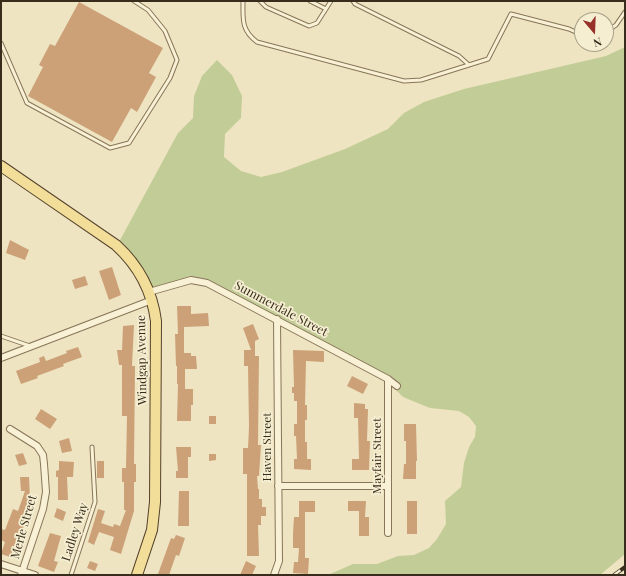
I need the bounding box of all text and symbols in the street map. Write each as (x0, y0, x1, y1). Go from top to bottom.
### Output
north arrow (574, 12, 614, 52)
text: N (592, 34, 604, 51)
street label: Summerdale Street (232, 278, 330, 340)
street label: Windgap Avenue (134, 315, 150, 405)
street label: Haven Street (260, 412, 274, 482)
street label: Mayfair Street (370, 418, 384, 494)
street label: Merle Street (8, 493, 40, 561)
street label: Ladley Way (59, 501, 91, 563)

